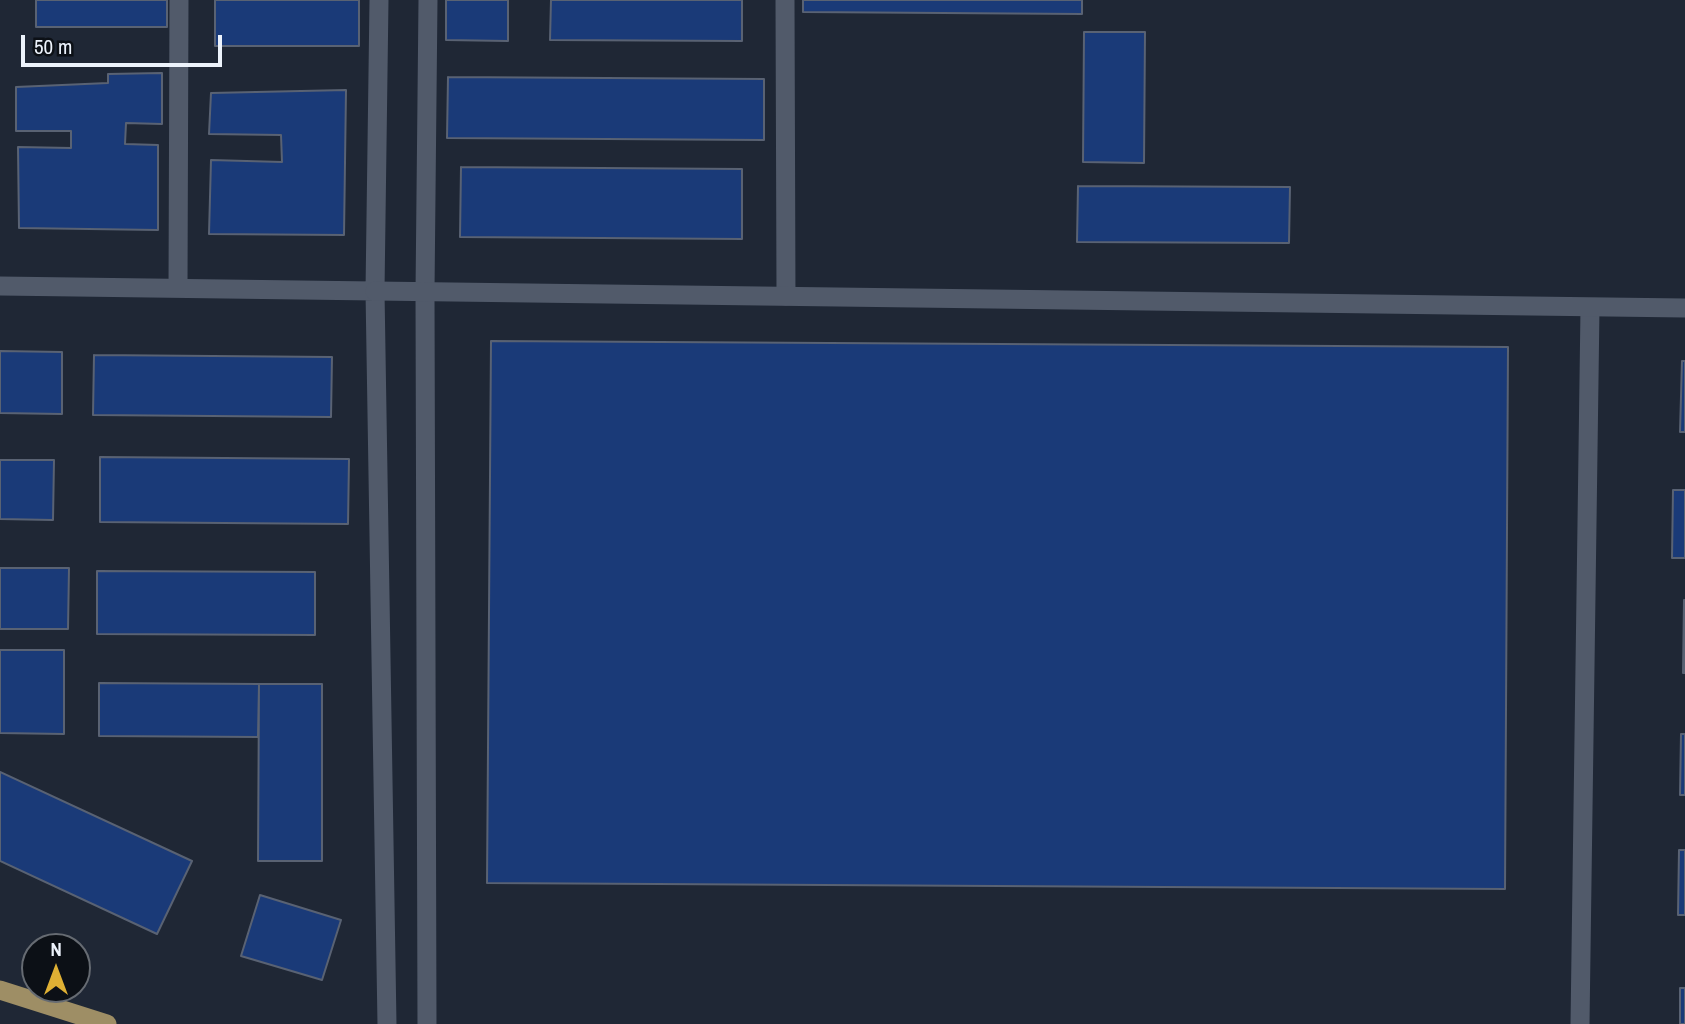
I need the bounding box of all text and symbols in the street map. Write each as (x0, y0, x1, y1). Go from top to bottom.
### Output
scale bar (24, 21, 226, 65)
text: 50 m (34, 32, 72, 61)
north arrow (21, 933, 91, 1003)
text: N (50, 936, 62, 962)

